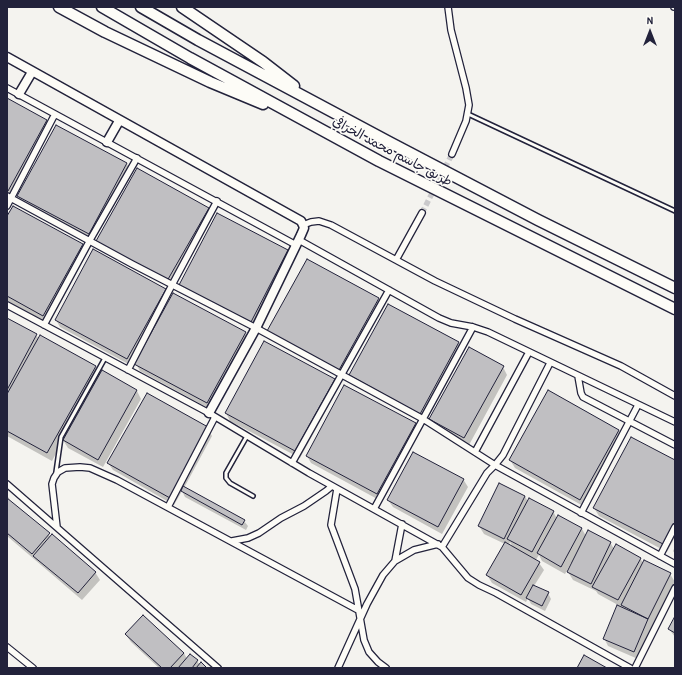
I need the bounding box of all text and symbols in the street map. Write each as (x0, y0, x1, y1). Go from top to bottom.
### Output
north arrow (630, 12, 670, 52)
text: N (647, 13, 653, 27)
street label: طريق جاسم محمد الخرافي (329, 114, 455, 190)

